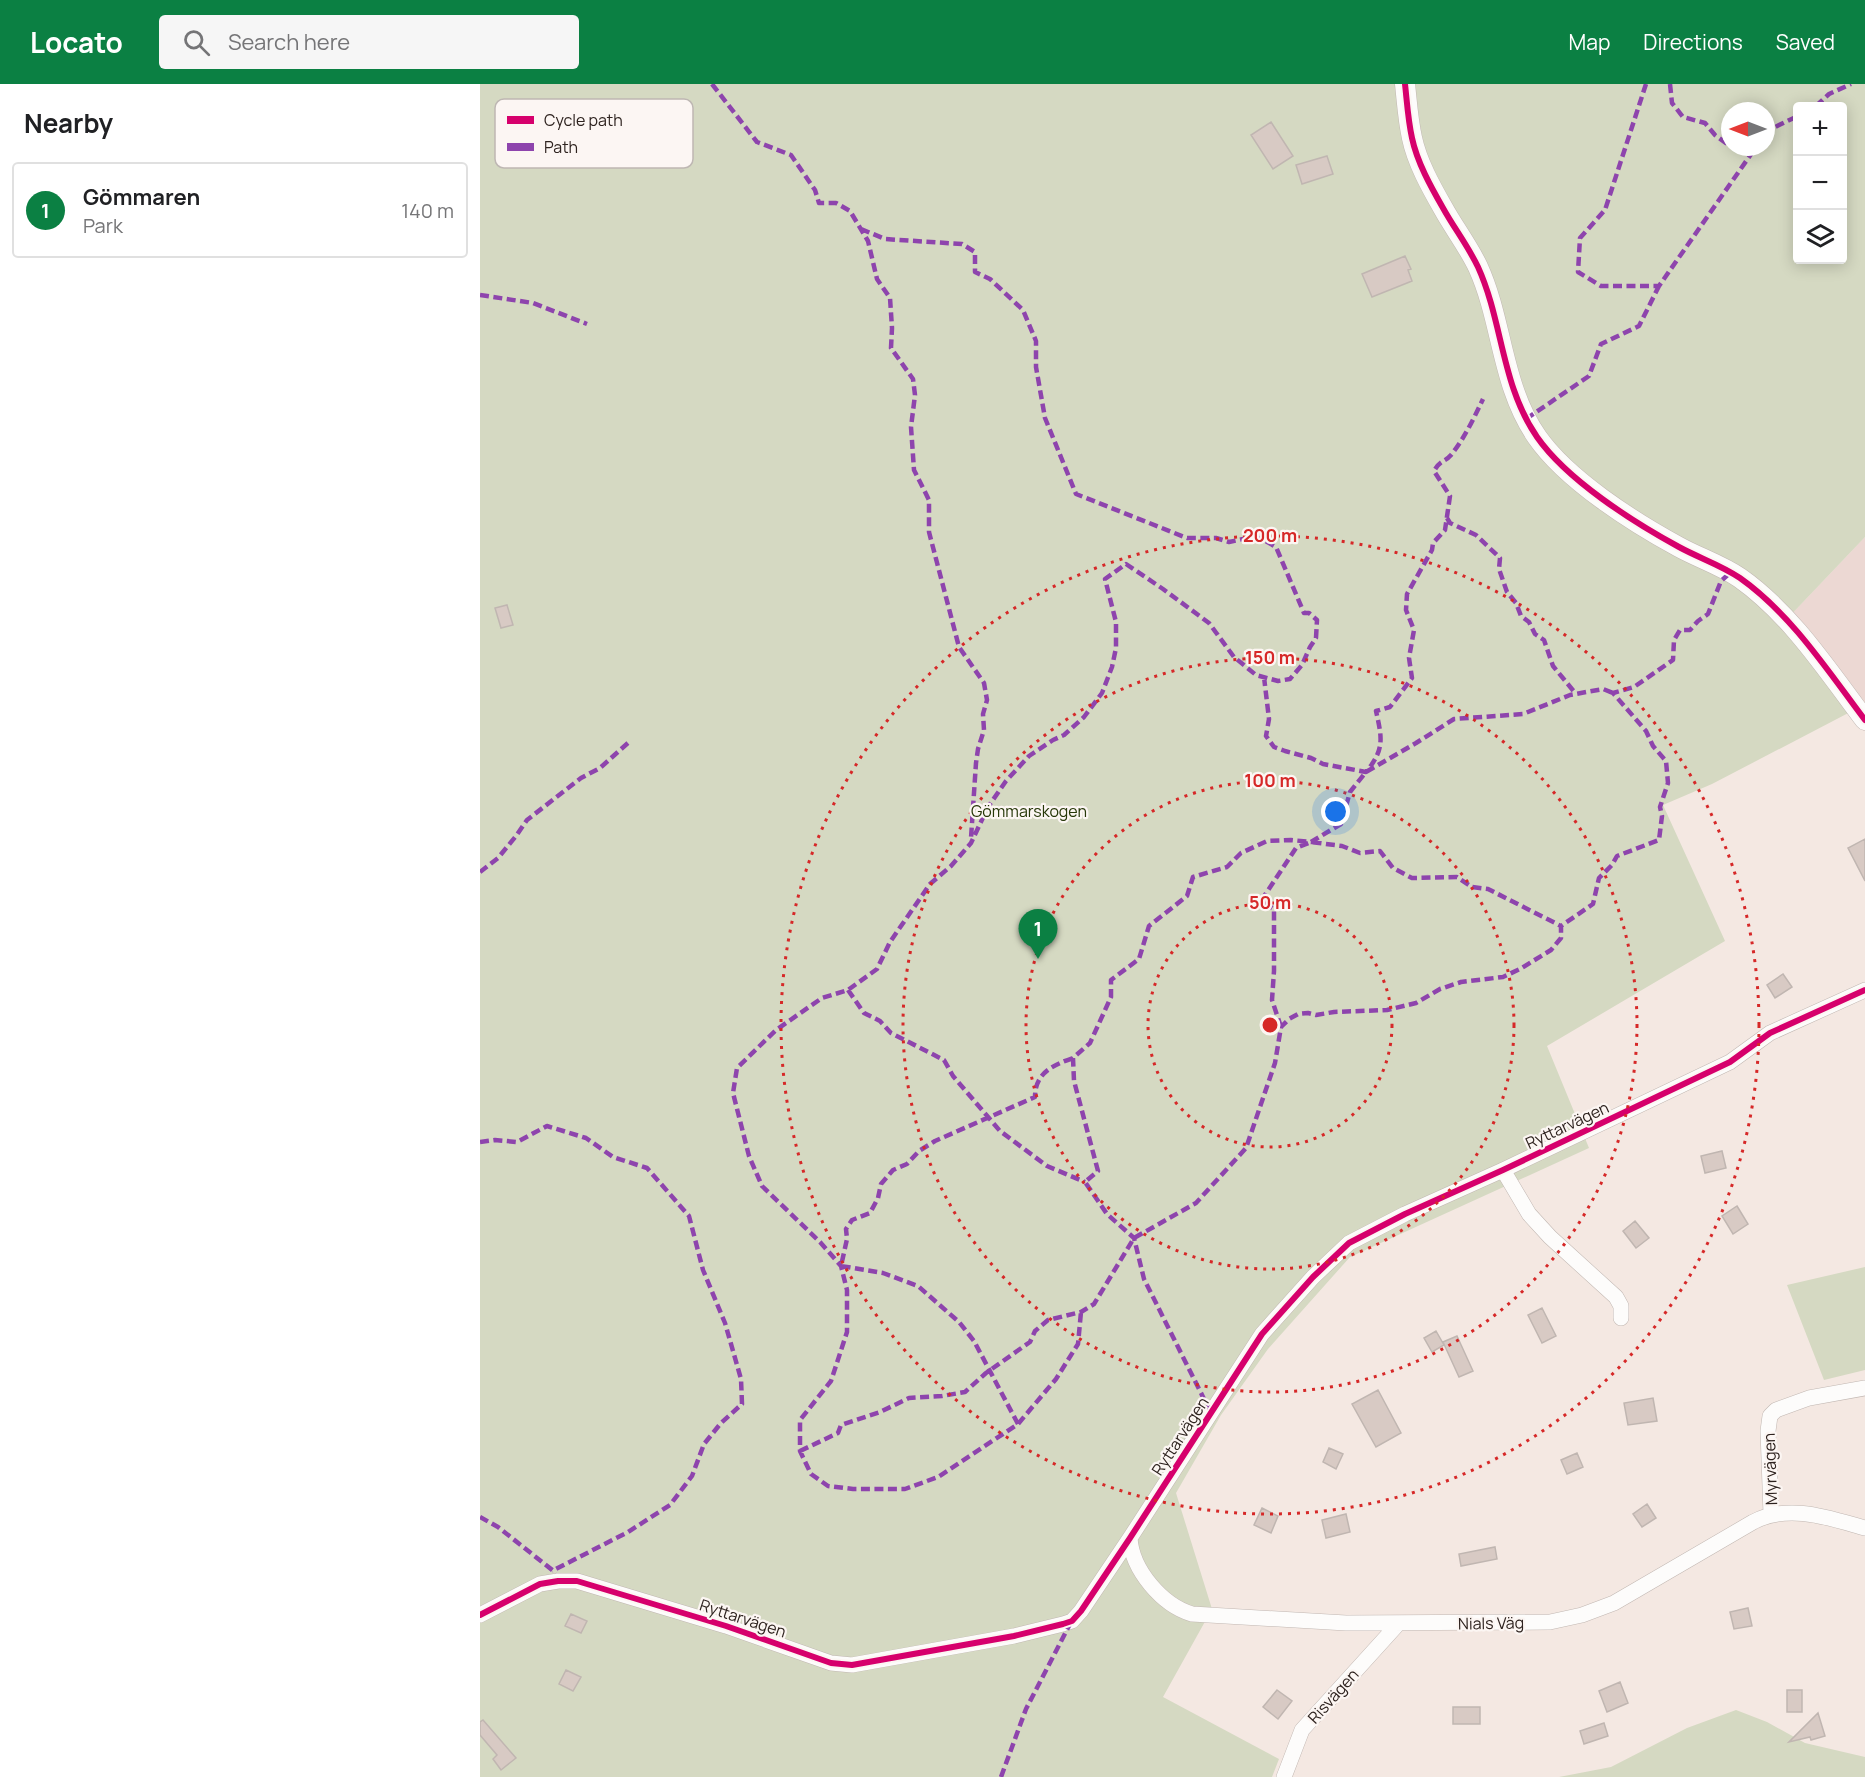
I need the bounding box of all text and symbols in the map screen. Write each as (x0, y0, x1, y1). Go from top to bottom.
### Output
search box (159, 15, 579, 69)
text: Locato (30, 23, 123, 61)
icon: search (180, 26, 213, 59)
text: Search here (228, 27, 350, 57)
text: Map (1569, 28, 1610, 56)
text: Directions (1643, 28, 1743, 56)
text: Saved (1776, 28, 1835, 56)
legend (495, 99, 693, 168)
north arrow (1721, 102, 1775, 156)
map controls (1793, 102, 1847, 264)
button: + (1793, 102, 1847, 156)
text: Nearby (24, 105, 113, 141)
text: Cycle path (544, 109, 623, 131)
text: Path (544, 136, 578, 158)
button: − (1793, 156, 1847, 210)
text: Gömmaren (83, 182, 200, 212)
text: 1 (41, 197, 50, 224)
text: 140 m (401, 197, 454, 224)
button: layers (1793, 210, 1847, 264)
text: Park (83, 212, 123, 239)
text: 200 m (1243, 523, 1297, 547)
text: 150 m (1245, 645, 1295, 669)
text: 100 m (1244, 768, 1296, 792)
your location (1321, 797, 1350, 826)
park label: Gömmarskogen (971, 800, 1087, 822)
text: 50 m (1249, 890, 1291, 914)
pin: 1 (1018, 910, 1058, 959)
centre of rings (1260, 1015, 1280, 1035)
street label: Ryttarvägen (1522, 1096, 1612, 1154)
street label: Ryttarvägen (1146, 1392, 1214, 1480)
street label: Myrvägen (1758, 1432, 1782, 1506)
street label: Ryttarvägen (697, 1594, 789, 1642)
street label: Nials Väg (1458, 1611, 1524, 1635)
street label: Risvägen (1303, 1664, 1363, 1728)

